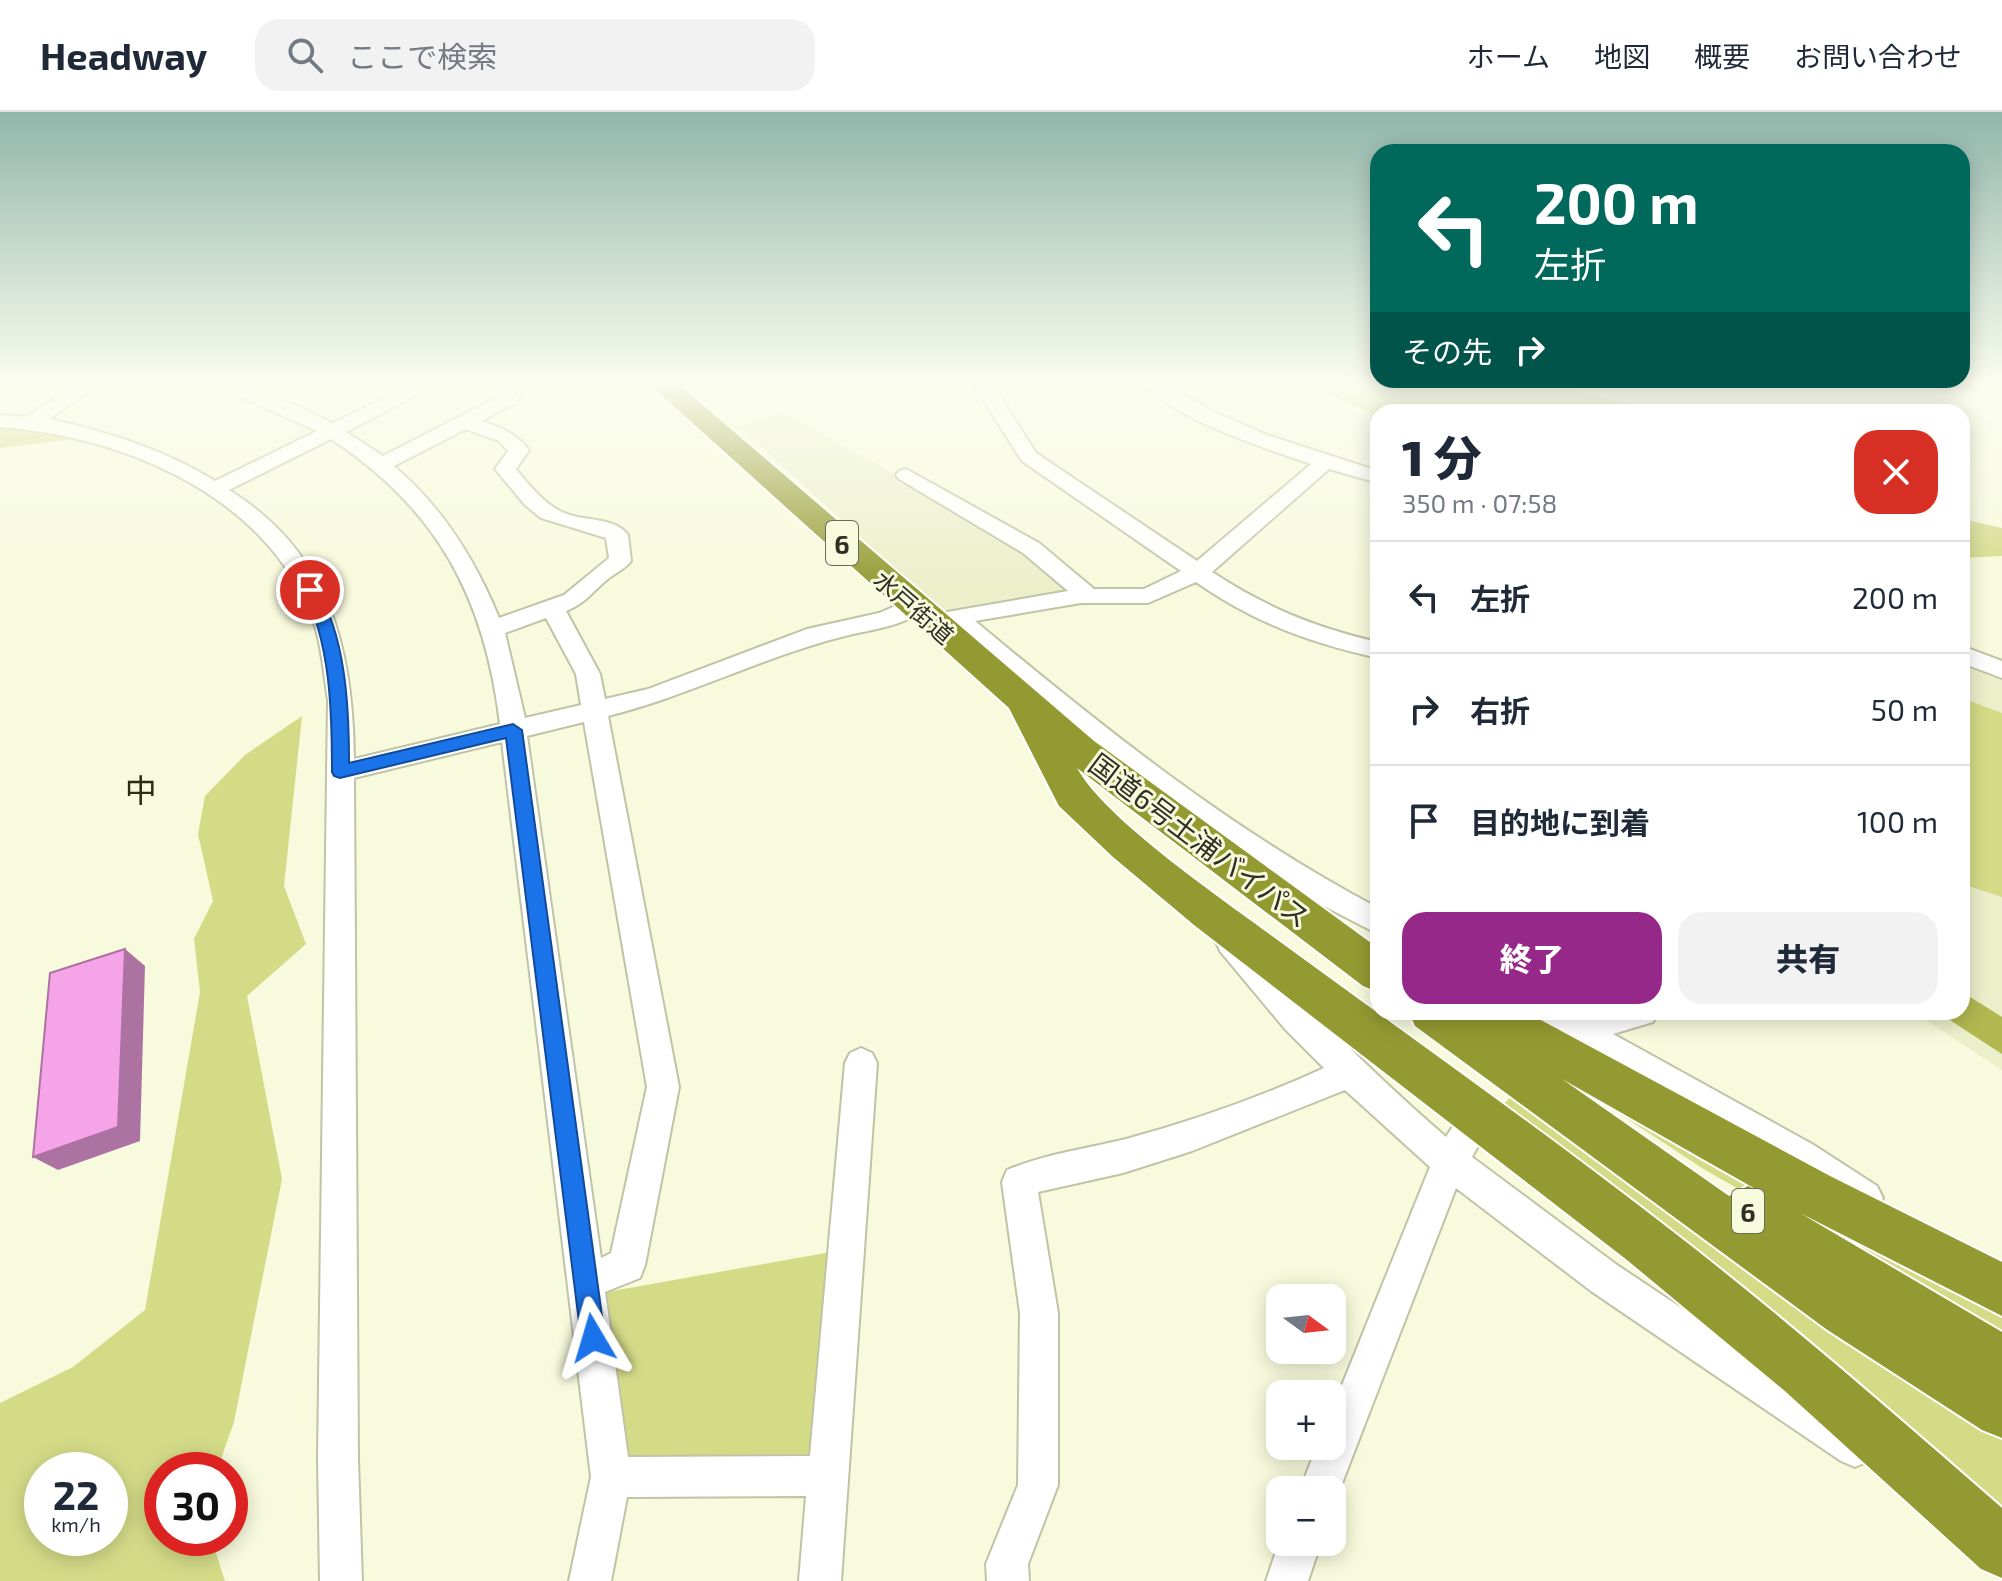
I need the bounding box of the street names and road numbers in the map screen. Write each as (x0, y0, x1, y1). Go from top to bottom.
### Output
road number: 6 (826, 521, 858, 565)
street label: 水戸街道 (868, 565, 960, 649)
street label: 国道6号土浦バイパス (1083, 746, 1317, 934)
road number: 6 (1732, 1189, 1764, 1233)

